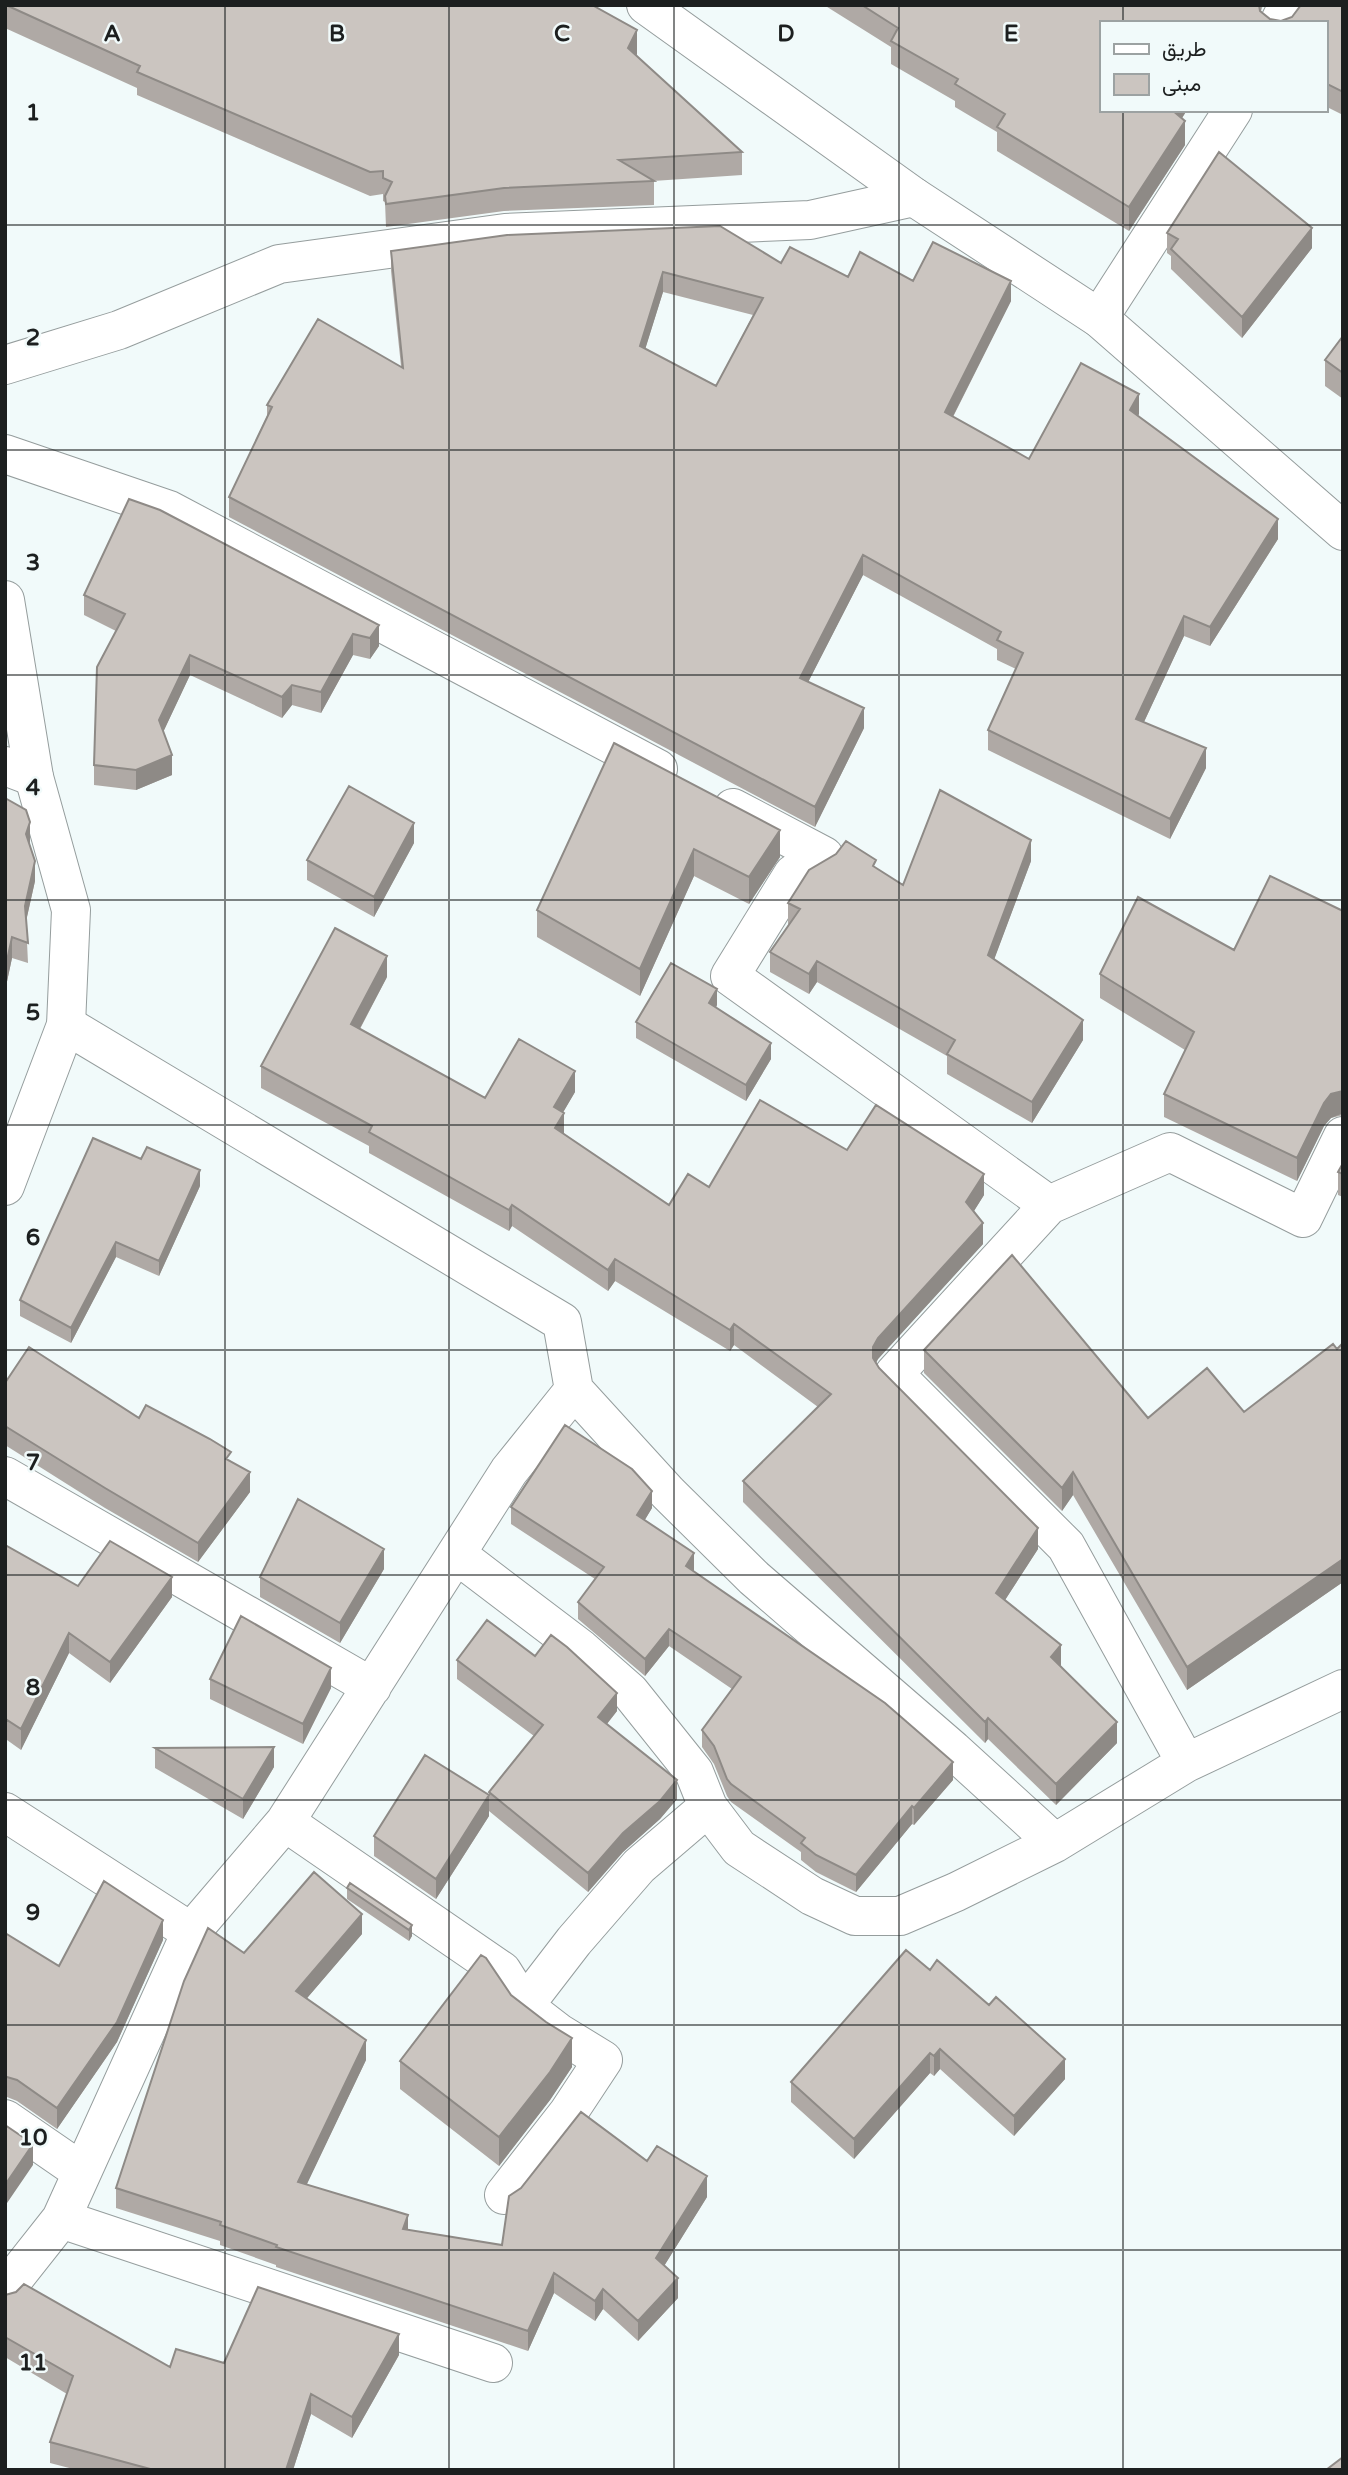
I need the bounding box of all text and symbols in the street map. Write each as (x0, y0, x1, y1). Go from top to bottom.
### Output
text: A (103, 20, 121, 48)
text: B (329, 20, 345, 48)
text: C (554, 20, 570, 48)
text: D (777, 20, 795, 48)
text: E (1004, 20, 1018, 48)
legend (1100, 21, 1327, 112)
text: طريق (1162, 37, 1207, 62)
text: مبنى (1162, 72, 1201, 97)
text: 1 (26, 99, 40, 127)
text: 2 (26, 324, 40, 352)
text: 3 (26, 549, 40, 577)
text: 4 (26, 774, 41, 802)
text: 5 (26, 999, 40, 1027)
text: 6 (26, 1224, 40, 1252)
text: 7 (26, 1449, 40, 1477)
text: 8 (26, 1674, 40, 1702)
text: 9 (26, 1899, 40, 1927)
text: 10 (19, 2124, 47, 2152)
text: 11 (19, 2349, 47, 2377)

